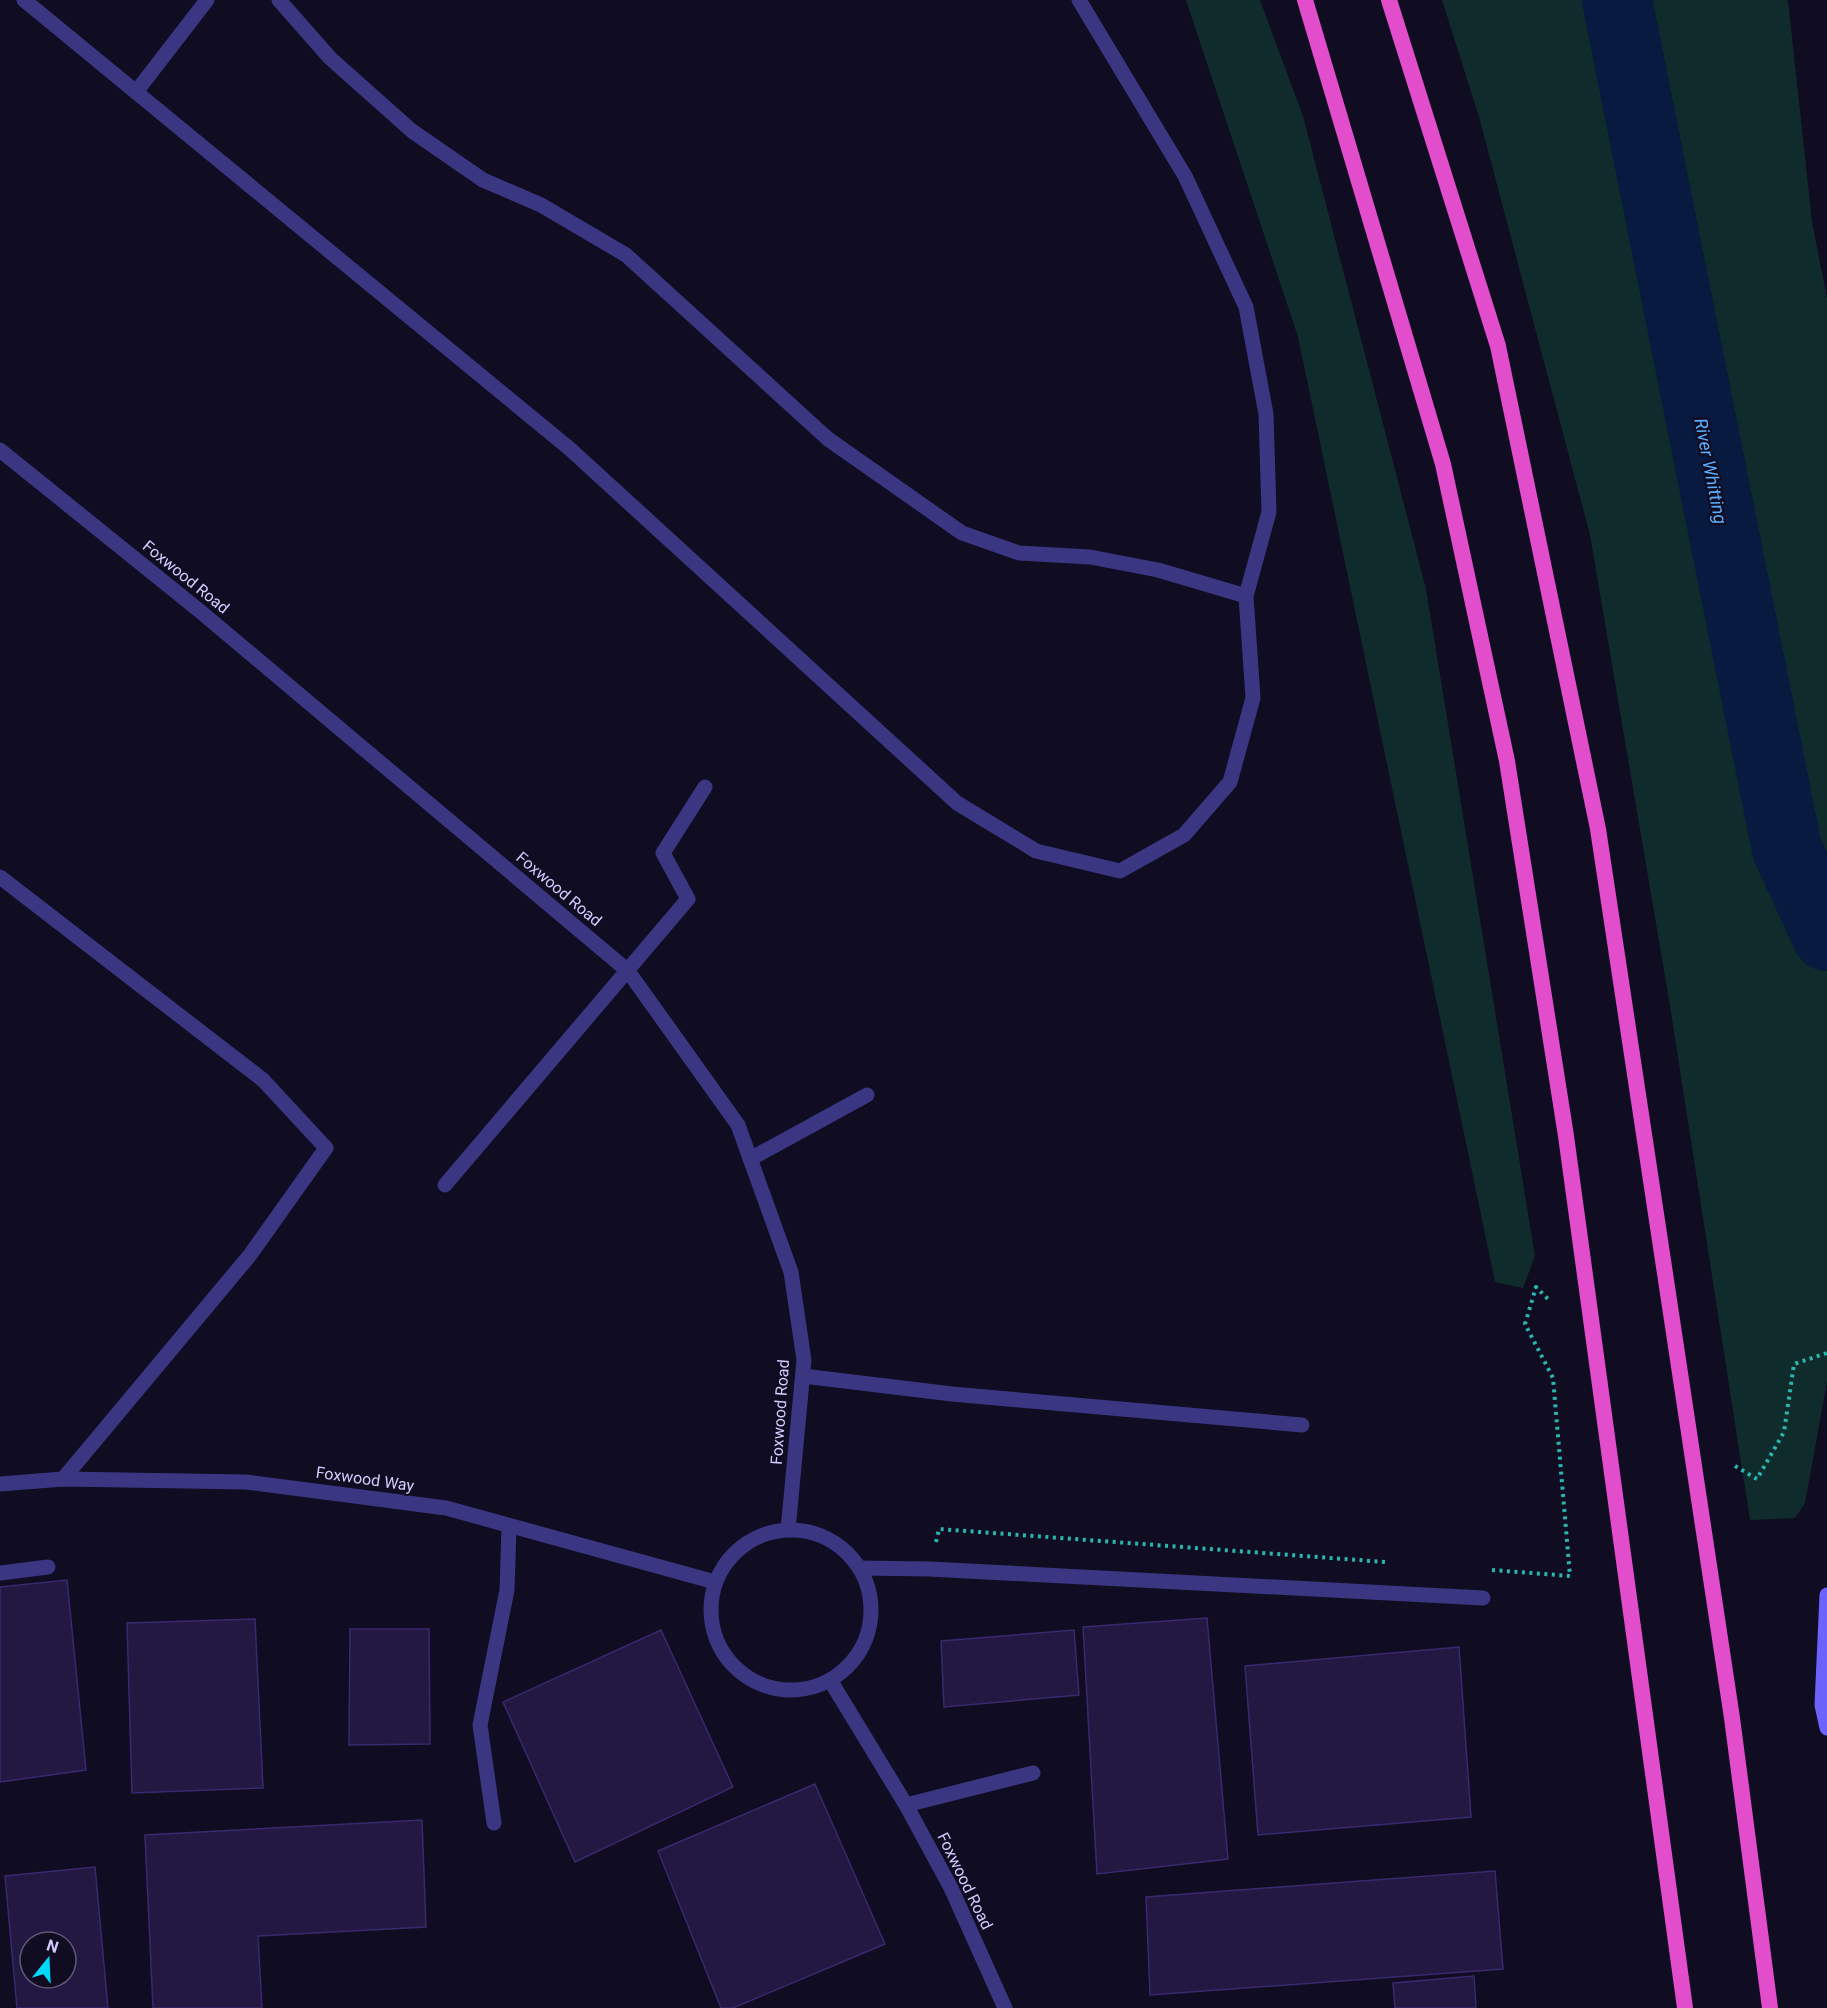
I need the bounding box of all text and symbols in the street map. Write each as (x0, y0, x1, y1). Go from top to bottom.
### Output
water label: River Whitting (1690, 416, 1732, 526)
street label: Foxwood Road (139, 536, 233, 618)
street label: Foxwood Road (512, 848, 606, 930)
street label: Foxwood Road (767, 1359, 793, 1465)
street label: Foxwood Way (315, 1463, 416, 1495)
street label: Foxwood Road (933, 1829, 997, 1933)
north arrow (18, 1930, 78, 1990)
text: N (44, 1935, 61, 1957)

